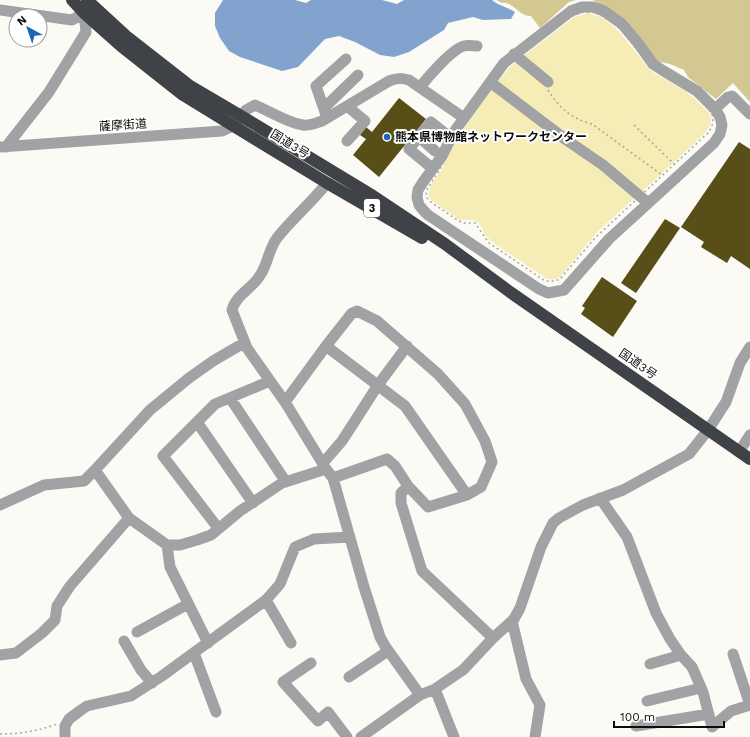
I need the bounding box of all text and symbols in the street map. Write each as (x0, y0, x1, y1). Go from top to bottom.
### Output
north arrow (8, 8, 48, 48)
text: N (15, 13, 29, 28)
street label: 薩摩街道 (99, 116, 147, 134)
street label: 国道3号 (268, 127, 312, 161)
place label: 熊本県博物館ネットワークセンター (395, 130, 587, 144)
marker: 熊本県博物館ネットワークセンター (382, 132, 392, 142)
road number: 3 (364, 199, 380, 217)
street label: 国道3号 (616, 346, 660, 382)
scale bar (614, 703, 724, 729)
text: 100 m (620, 710, 655, 724)

